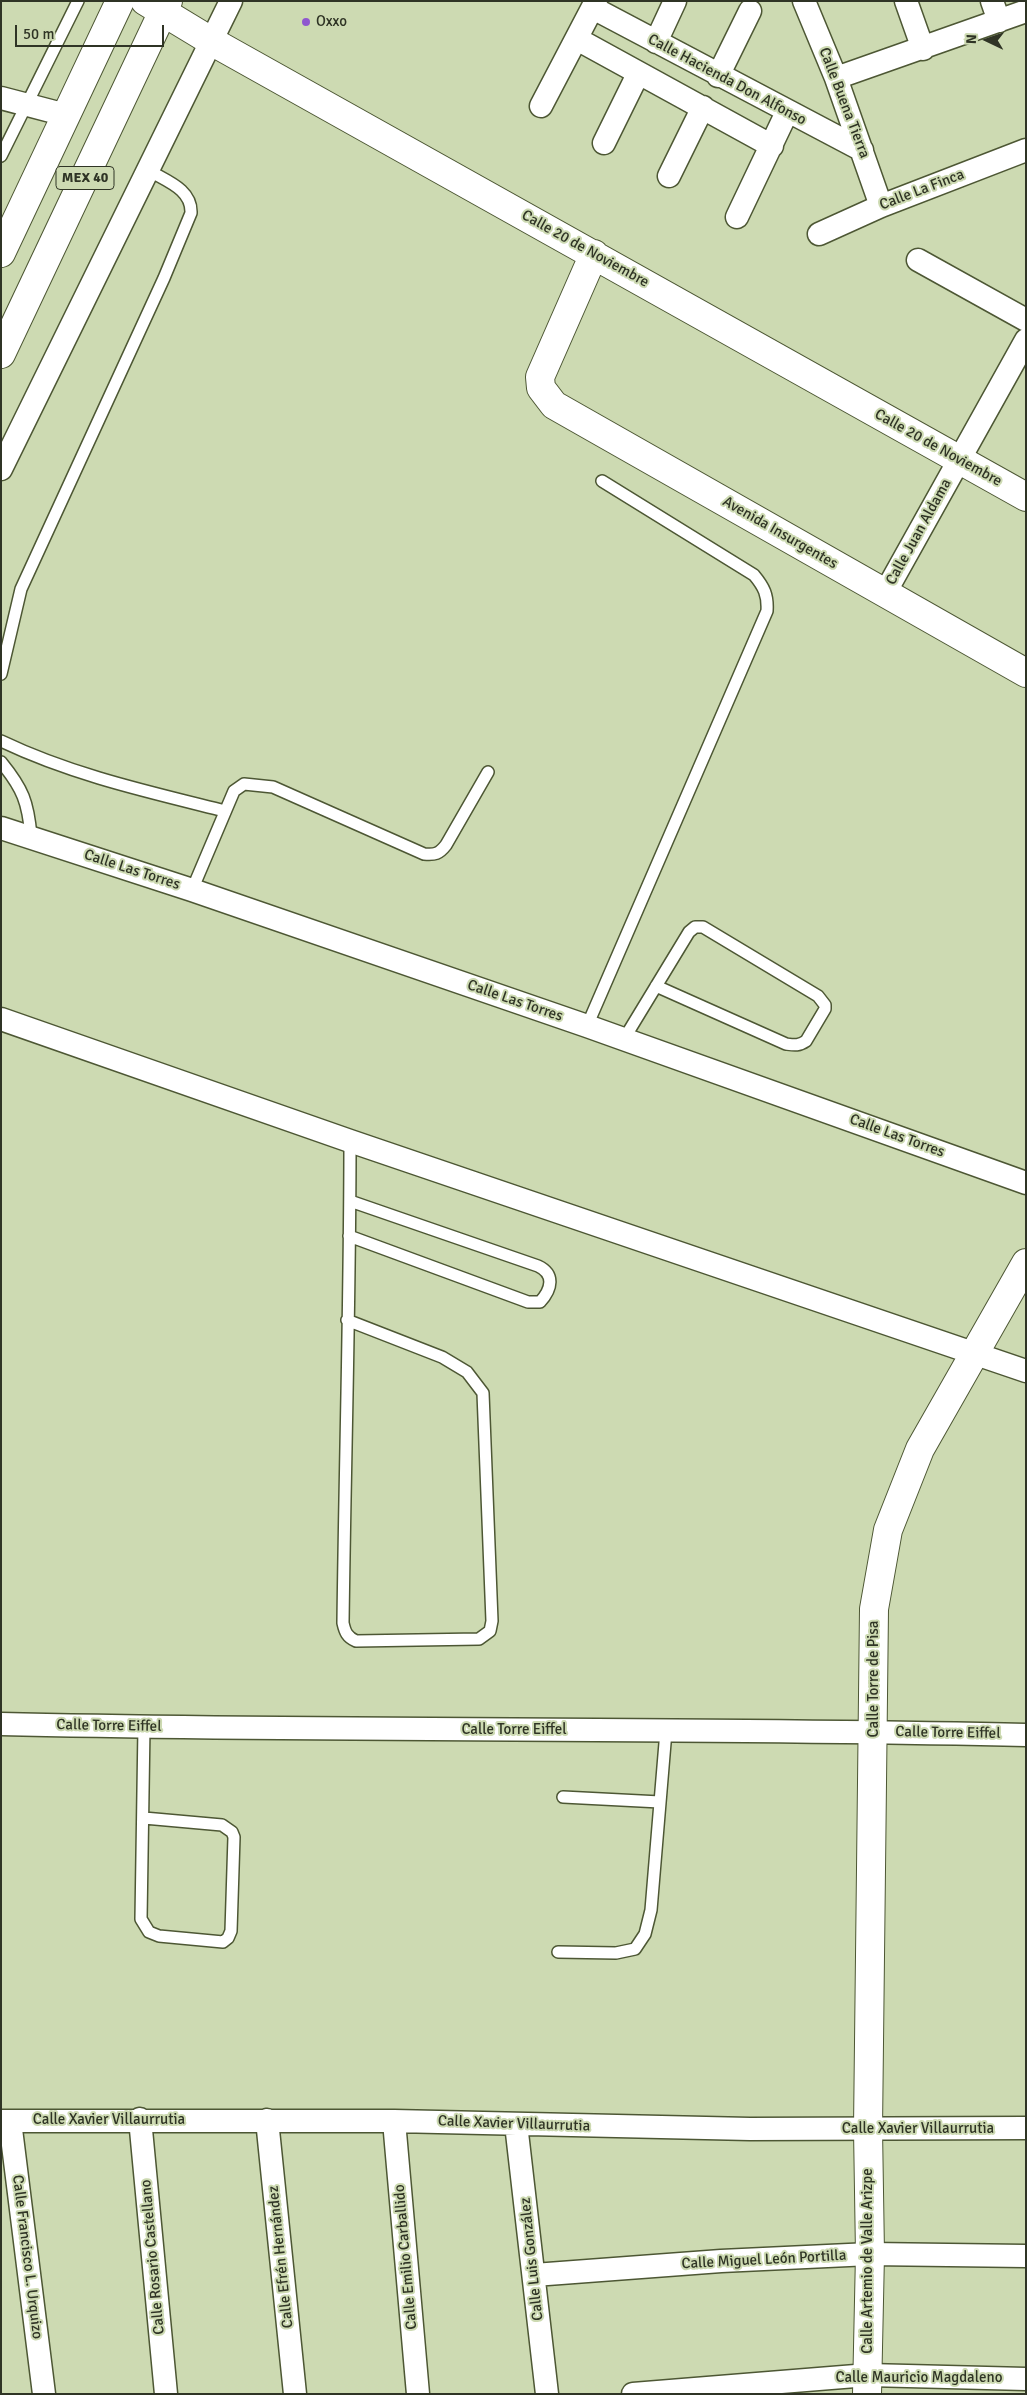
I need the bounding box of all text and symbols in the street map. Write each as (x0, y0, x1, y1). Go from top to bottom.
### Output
place label: Oxxo (316, 13, 347, 31)
scale bar (18, 15, 166, 47)
north arrow (962, 15, 1012, 65)
marker: Oxxo (300, 16, 312, 28)
text: 50 m (23, 25, 54, 43)
street label: Calle Hacienda Don Alfonso (645, 31, 809, 129)
text: N (963, 34, 980, 45)
street label: Calle Buena Tierra (815, 45, 873, 161)
street label: Calle La Finca (877, 166, 967, 214)
road number: MEX 40 (56, 167, 114, 190)
street label: Calle 20 de Noviembre (518, 207, 652, 291)
street label: Calle 20 de Noviembre (871, 406, 1005, 490)
street label: Calle Juan Aldama (882, 476, 956, 588)
street label: Avenida Insurgentes (719, 493, 841, 573)
street label: Calle Las Torres (82, 846, 182, 894)
street label: Calle Las Torres (465, 976, 565, 1026)
street label: Calle Las Torres (847, 1110, 947, 1162)
street label: Calle Torre de Pisa (865, 1621, 883, 1737)
street label: Calle Torre Eiffel (56, 1716, 162, 1736)
street label: Calle Torre Eiffel (461, 1721, 567, 1739)
street label: Calle Torre Eiffel (895, 1723, 1001, 1743)
street label: Calle Xavier Villaurrutia (33, 2111, 185, 2129)
street label: Calle Xavier Villaurrutia (438, 2112, 590, 2136)
street label: Calle Xavier Villaurrutia (842, 2120, 994, 2138)
street label: Calle Artemio de Valle Arizpe (859, 2168, 877, 2354)
street label: Calle Francisco L. Urquizo (8, 2174, 46, 2340)
street label: Calle Rosario Castellano (137, 2179, 169, 2335)
street label: Calle Emilio Carballido (391, 2184, 421, 2330)
street label: Calle Efrén Hernández (265, 2185, 297, 2329)
street label: Calle Luis González (517, 2197, 547, 2321)
street label: Calle Miguel León Portilla (681, 2247, 847, 2273)
street label: Calle Mauricio Magdaleno (836, 2369, 1002, 2387)

